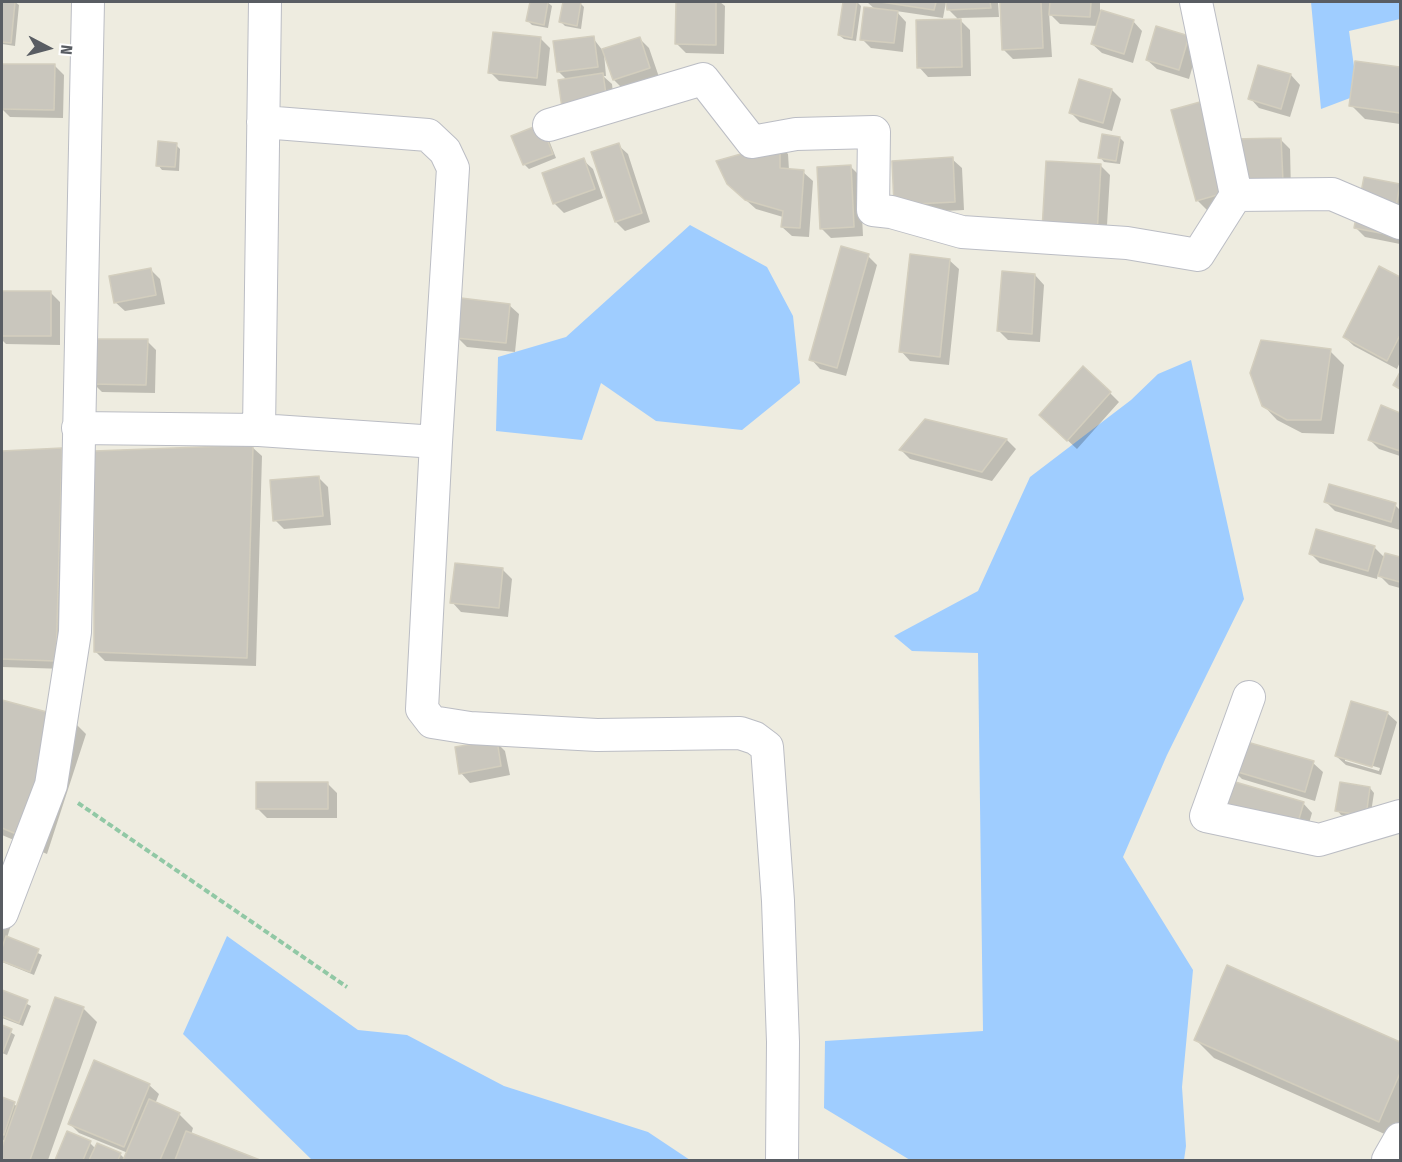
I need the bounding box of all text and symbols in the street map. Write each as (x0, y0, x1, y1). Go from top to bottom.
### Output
north arrow (18, 18, 78, 78)
text: N (56, 44, 76, 56)

